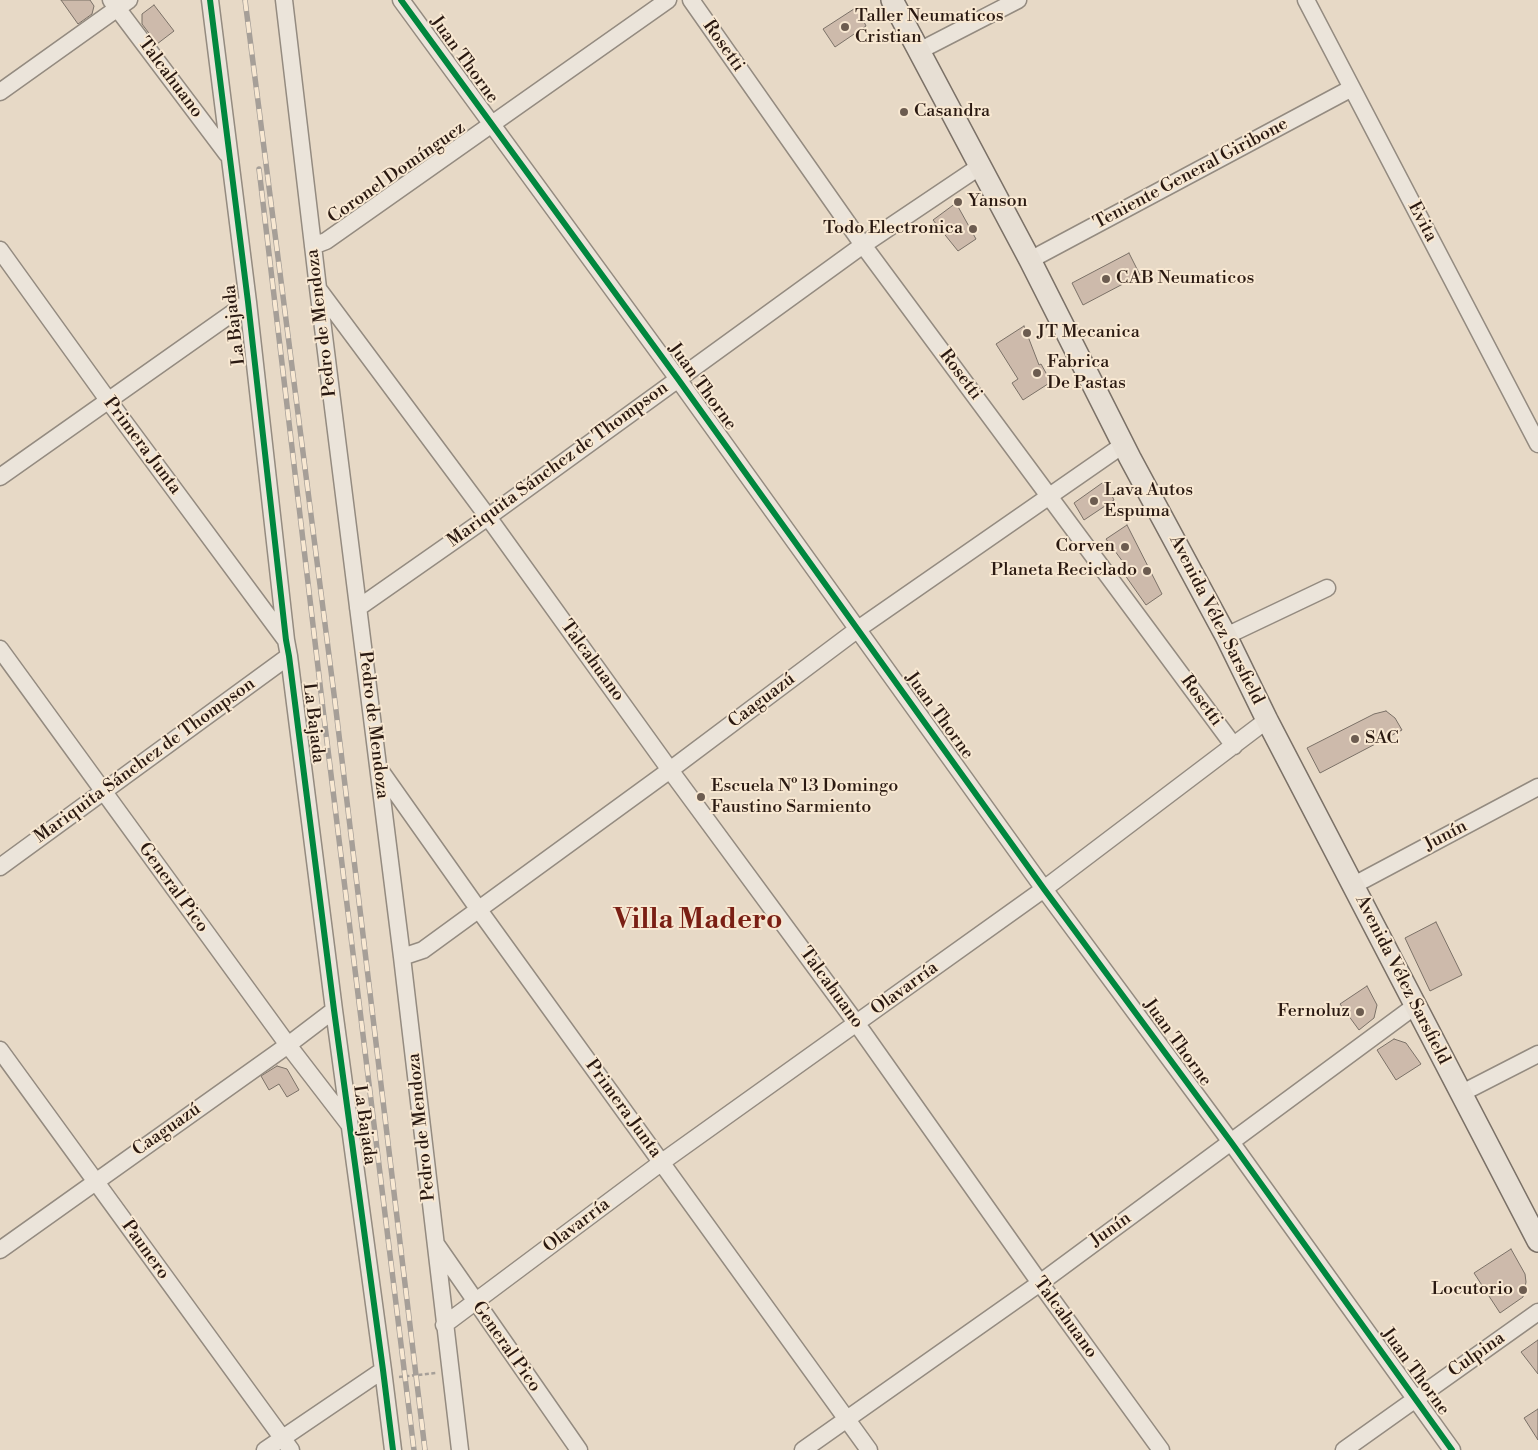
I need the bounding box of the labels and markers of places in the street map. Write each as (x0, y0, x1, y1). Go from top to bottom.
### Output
place label: Taller Neumaticos Cristian (855, 6, 1004, 48)
marker: Taller Neumaticos Cristian (839, 21, 851, 33)
place label: Casandra (914, 101, 990, 123)
marker: Casandra (898, 106, 910, 118)
place label: Yanson (968, 191, 1027, 213)
marker: Yanson (952, 196, 964, 208)
place label: Todo Electronica (823, 218, 963, 240)
marker: Todo Electronica (967, 223, 979, 235)
place label: CAB Neumaticos (1116, 268, 1254, 290)
marker: CAB Neumaticos (1100, 273, 1112, 285)
place label: JT Mecanica (1037, 322, 1140, 344)
marker: JT Mecanica (1021, 327, 1033, 339)
place label: Fabrica De Pastas (1047, 352, 1126, 394)
marker: Fabrica De Pastas (1031, 367, 1043, 379)
place label: Lava Autos Espuma (1104, 480, 1193, 522)
marker: Lava Autos Espuma (1088, 495, 1100, 507)
place label: Corven (1056, 536, 1115, 558)
marker: Corven (1119, 541, 1131, 553)
place label: Planeta Reciclado (991, 560, 1137, 582)
marker: Planeta Reciclado (1141, 565, 1153, 577)
place label: SAC (1365, 728, 1399, 750)
marker: SAC (1349, 733, 1361, 745)
place label: Escuela Nº 13 Domingo Faustino Sarmiento (711, 776, 898, 819)
marker: Escuela Nº 13 Domingo Faustino Sarmiento (695, 791, 707, 803)
place label: Fernoluz (1277, 1001, 1350, 1023)
marker: Fernoluz (1354, 1006, 1366, 1018)
place label: Locutorio (1431, 1279, 1513, 1301)
marker: Locutorio (1517, 1284, 1529, 1296)

